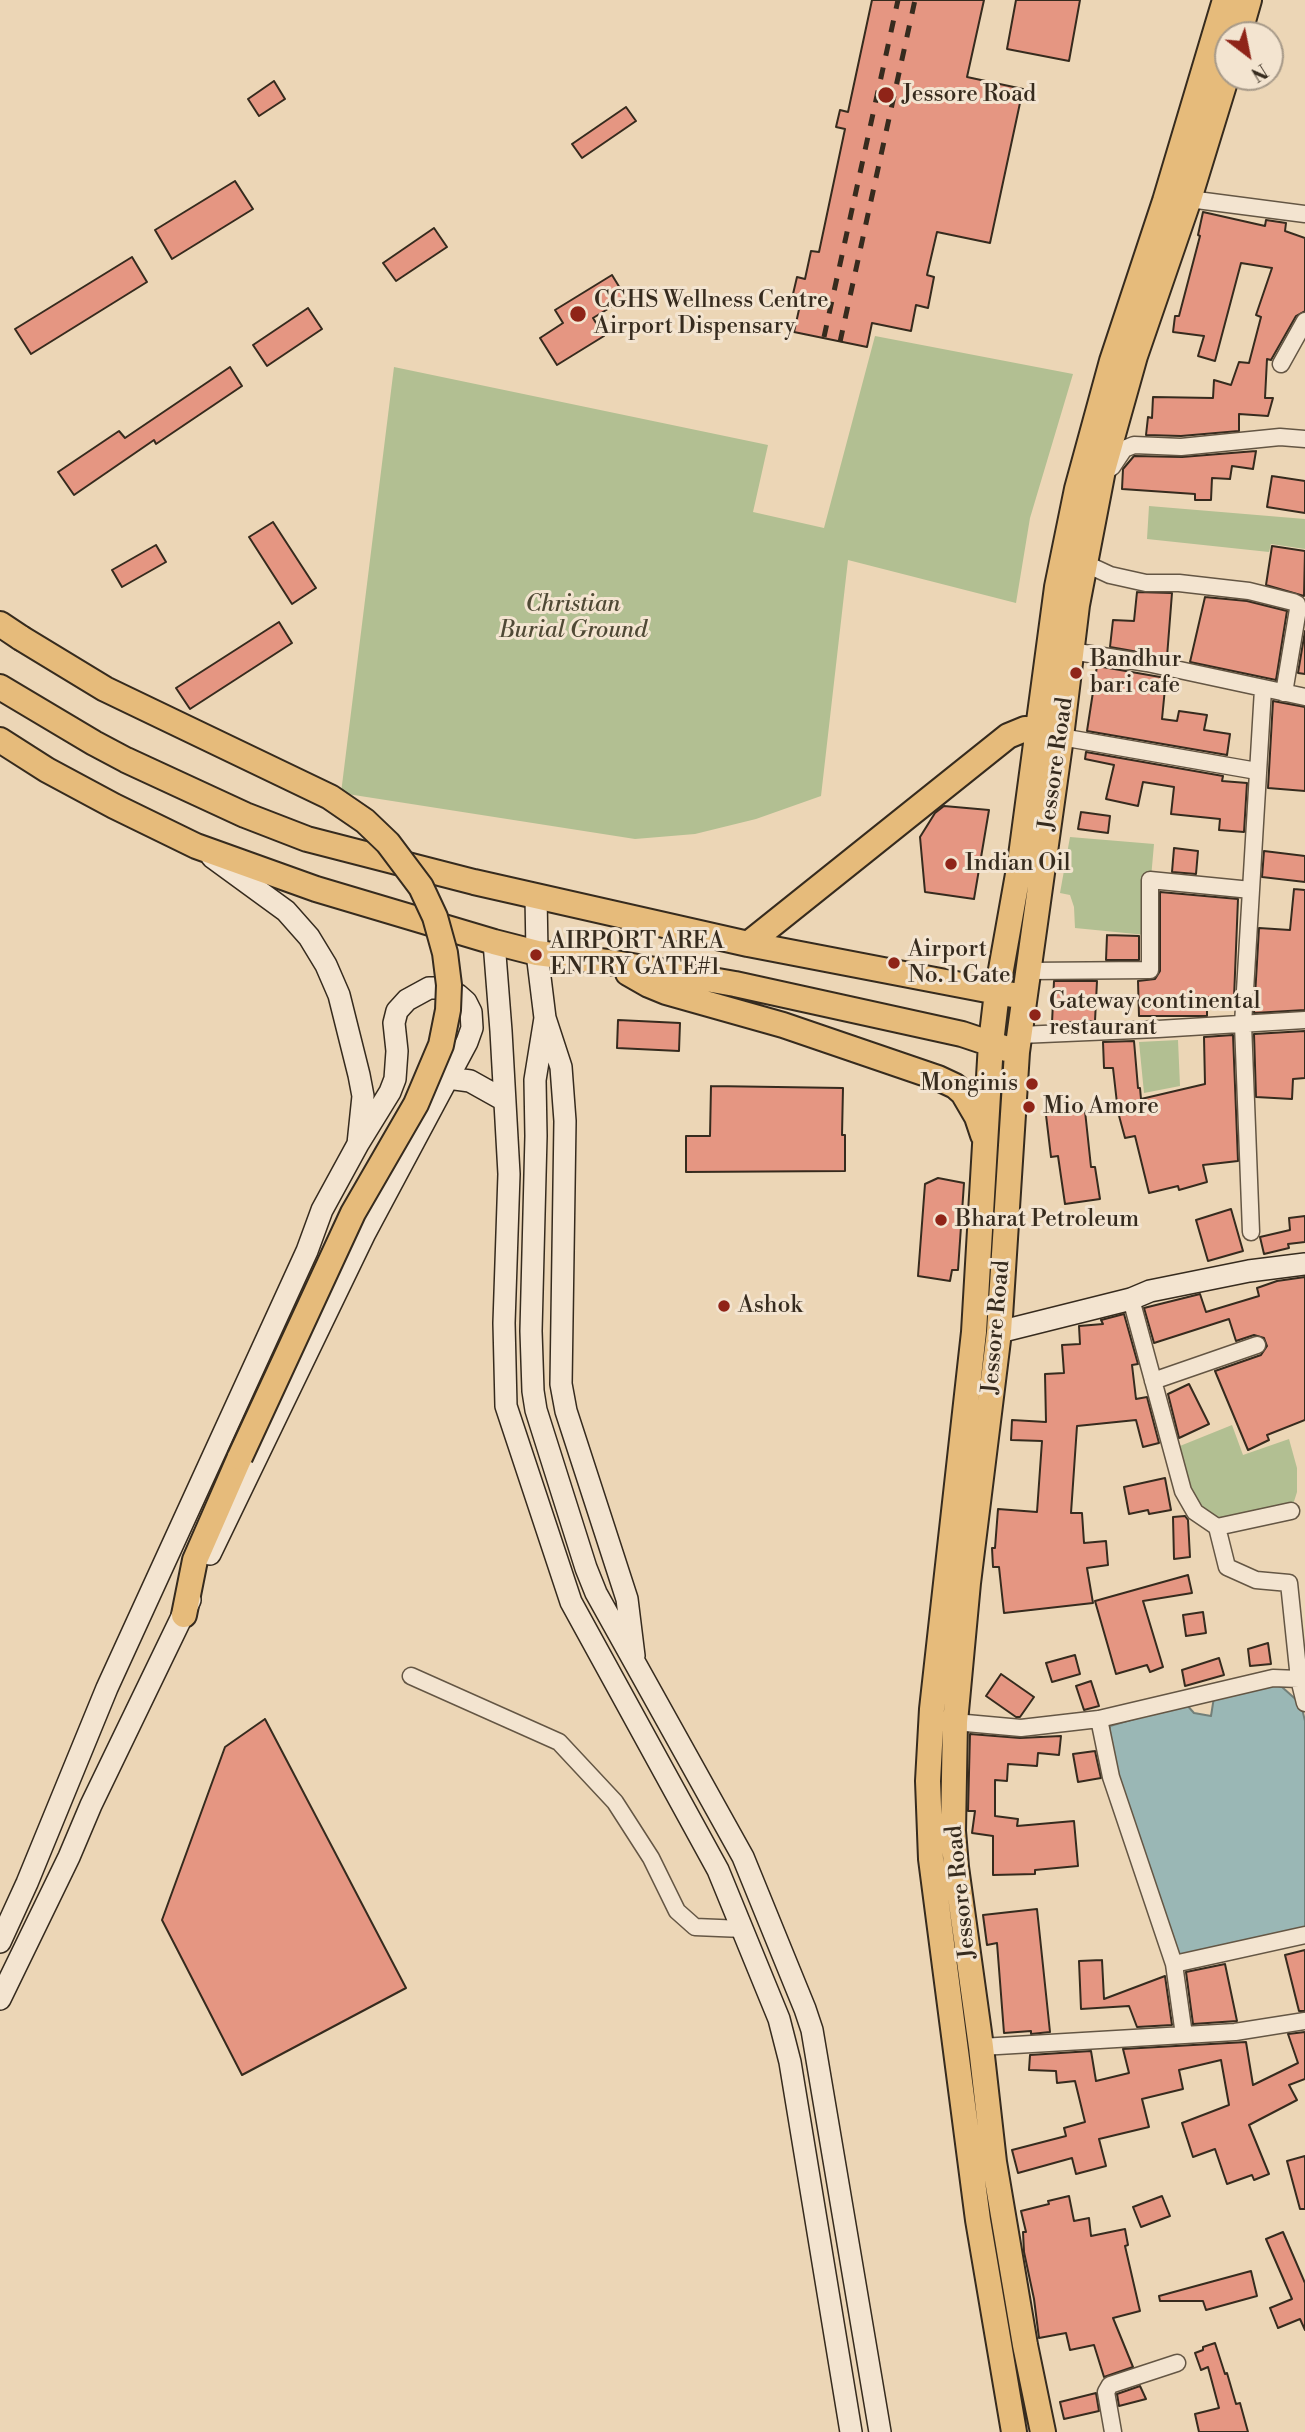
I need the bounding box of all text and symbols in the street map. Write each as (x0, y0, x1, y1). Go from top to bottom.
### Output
north arrow (1214, 21, 1284, 91)
text: N (1246, 58, 1272, 86)
place label: Jessore Road (902, 81, 1036, 109)
marker: Jessore Road (876, 85, 896, 105)
place label: CGHS Wellness Centre Airport Dispensary (594, 287, 829, 341)
marker: CGHS Wellness Centre Airport Dispensary (568, 304, 588, 324)
park label: Christian Burial Ground (499, 591, 647, 645)
place label: Bandhur bari cafe (1090, 646, 1181, 700)
marker: Bandhur bari cafe (1068, 665, 1084, 681)
street label: Jessore Road (1034, 696, 1080, 832)
place label: Indian Oil (965, 850, 1071, 878)
marker: Indian Oil (943, 856, 959, 872)
place label: AIRPORT AREA ENTRY GATE#1 (550, 928, 724, 982)
place label: Airport No. 1 Gate (908, 936, 1011, 990)
marker: AIRPORT AREA ENTRY GATE#1 (528, 947, 544, 963)
marker: Airport No. 1 Gate (886, 955, 902, 971)
place label: Gateway continental restaurant (1049, 988, 1260, 1042)
marker: Gateway continental restaurant (1027, 1007, 1043, 1023)
place label: Monginis (920, 1070, 1018, 1098)
marker: Monginis (1024, 1076, 1040, 1092)
place label: Mio Amore (1043, 1093, 1159, 1121)
marker: Mio Amore (1021, 1099, 1037, 1115)
place label: Bharat Petroleum (955, 1206, 1139, 1234)
marker: Bharat Petroleum (933, 1212, 949, 1228)
street label: Jessore Road (977, 1259, 1017, 1395)
place label: Ashok (738, 1292, 802, 1320)
marker: Ashok (716, 1298, 732, 1314)
street label: Jessore Road (941, 1824, 983, 1960)

